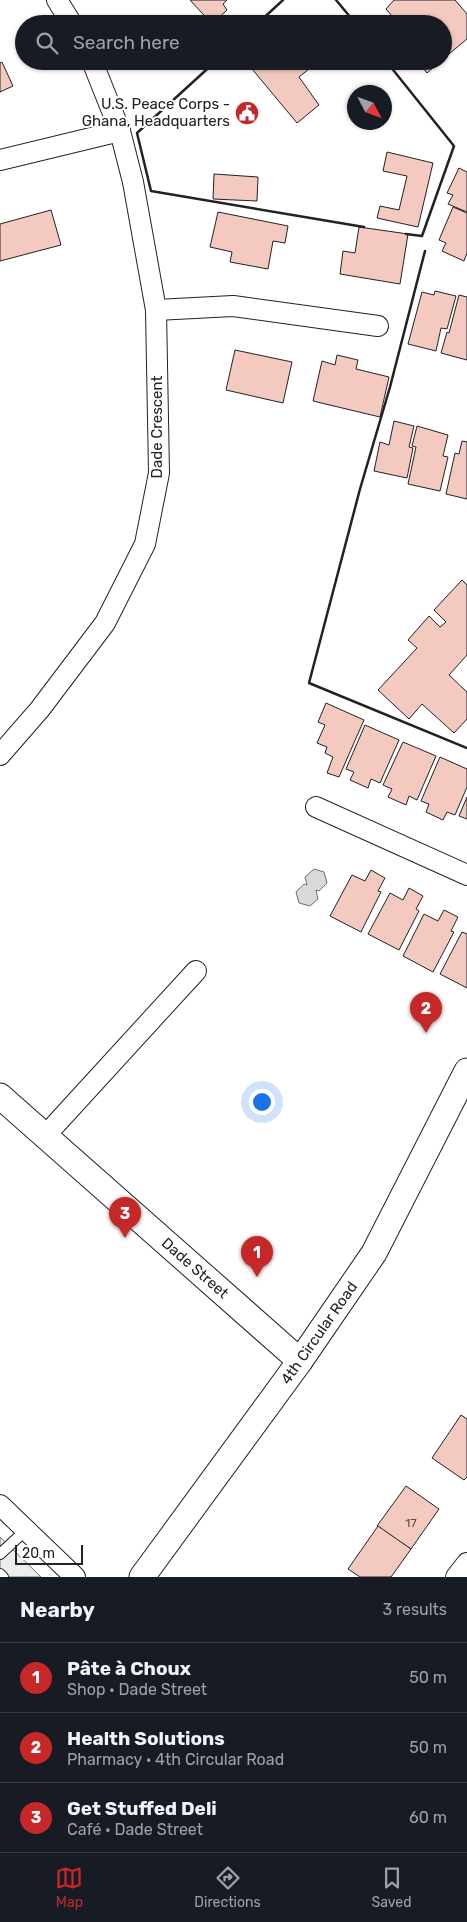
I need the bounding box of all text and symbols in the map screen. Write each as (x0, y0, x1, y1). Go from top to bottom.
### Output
search box (15, 15, 452, 70)
icon: search (33, 29, 61, 57)
text: Search here (73, 31, 180, 54)
north arrow (347, 85, 392, 130)
place label: U.S. Peace Corps - Ghana, Headquarters (82, 95, 230, 130)
public building icon: U.S. Peace Corps - Ghana, Headquarters (234, 100, 260, 126)
street label: Dade Crescent (148, 376, 166, 478)
pin: 2 (410, 992, 442, 1033)
your location (249, 1089, 275, 1115)
pin: 3 (109, 1197, 141, 1238)
street label: Dade Street (158, 1234, 232, 1302)
pin: 1 (241, 1236, 273, 1277)
street label: 4th Circular Road (277, 1278, 361, 1388)
house number: 17 (405, 1516, 417, 1530)
scale bar (15, 1542, 82, 1565)
text: 20 m (22, 1545, 55, 1562)
text: Nearby (20, 1597, 95, 1622)
text: 3 results (382, 1600, 447, 1619)
text: Pâte à Choux (67, 1657, 191, 1680)
text: 1 (32, 1668, 40, 1687)
text: 50 m (409, 1668, 447, 1687)
text: Shop · Dade Street (67, 1680, 207, 1699)
text: Health Solutions (67, 1727, 225, 1750)
text: 2 (31, 1738, 41, 1757)
text: 50 m (409, 1738, 447, 1757)
text: Pharmacy · 4th Circular Road (67, 1750, 284, 1769)
text: Get Stuffed Deli (67, 1797, 217, 1820)
text: 3 (31, 1808, 41, 1827)
text: 60 m (409, 1808, 447, 1827)
text: Café · Dade Street (67, 1820, 203, 1839)
tab: Map (55, 1864, 83, 1911)
tab: Directions (194, 1864, 261, 1911)
tab: Saved (372, 1864, 412, 1911)

